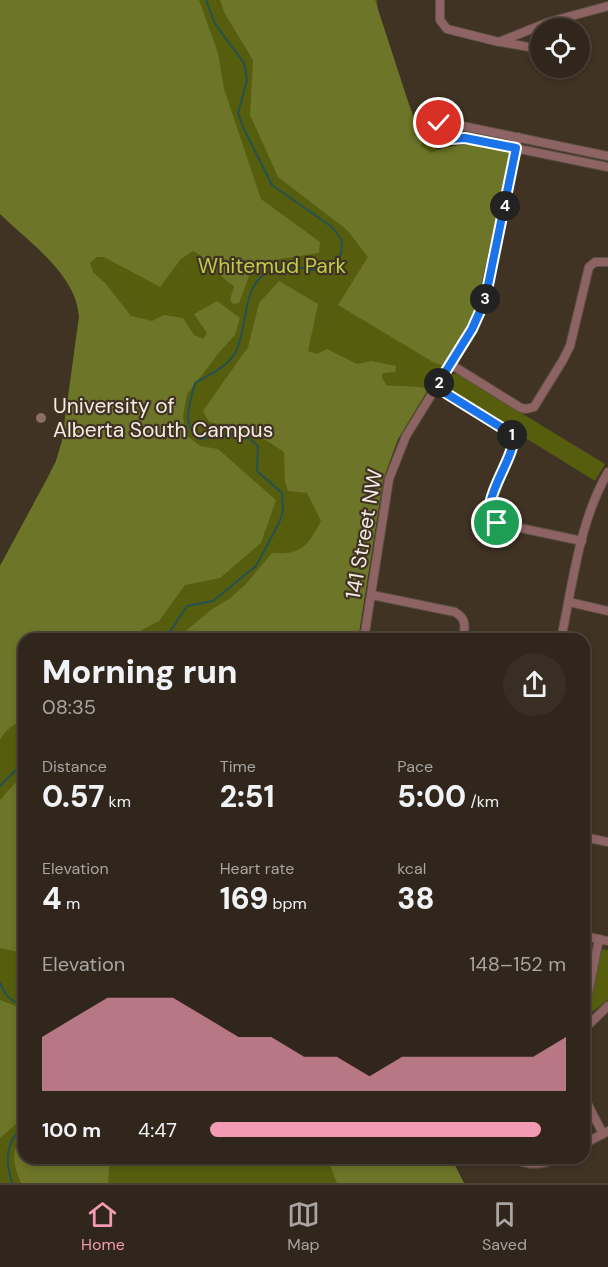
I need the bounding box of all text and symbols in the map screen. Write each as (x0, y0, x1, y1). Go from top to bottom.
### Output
map controls (530, 18, 590, 78)
button: locate (530, 18, 590, 78)
pin (413, 97, 464, 148)
icon: check (422, 106, 455, 139)
pin: 4 (490, 191, 520, 221)
text: 4 (500, 195, 510, 216)
park label: Whitemud Park (198, 252, 347, 280)
pin: 3 (470, 284, 500, 314)
text: 3 (480, 288, 490, 309)
pin: 2 (424, 368, 454, 398)
text: 2 (434, 372, 444, 393)
place label: University of Alberta South Campus (53, 392, 273, 444)
marker: University of Alberta South Campus (34, 411, 48, 425)
pin: 1 (497, 420, 527, 450)
text: 1 (509, 424, 515, 445)
street label: 141 Street NW (339, 467, 389, 601)
pin (471, 497, 522, 548)
icon: arrive (480, 506, 513, 539)
text: Morning run (42, 650, 237, 693)
button: share (503, 653, 566, 716)
text: 08:35 (42, 694, 96, 720)
text: Distance (42, 756, 107, 777)
text: Time (220, 756, 256, 777)
text: Pace (397, 756, 433, 777)
text: 0.57 (42, 777, 104, 816)
text: 2:51 (220, 777, 275, 816)
text: 5:00 (397, 777, 466, 816)
text: km (104, 791, 131, 812)
text: /km (466, 791, 499, 812)
text: Elevation (42, 858, 109, 879)
text: Heart rate (220, 858, 294, 879)
text: kcal (397, 858, 426, 879)
text: 4 (42, 879, 62, 918)
text: 169 (220, 879, 268, 918)
text: 38 (397, 879, 435, 918)
text: m (62, 893, 80, 914)
text: bpm (268, 893, 307, 914)
text: Elevation (42, 951, 125, 977)
text: 148–152 m (469, 951, 566, 977)
text: 100 m (42, 1117, 101, 1143)
text: 4:47 (138, 1117, 177, 1143)
tab: Home (81, 1198, 125, 1255)
tab: Map (287, 1198, 320, 1255)
tab: Saved (482, 1198, 527, 1255)

